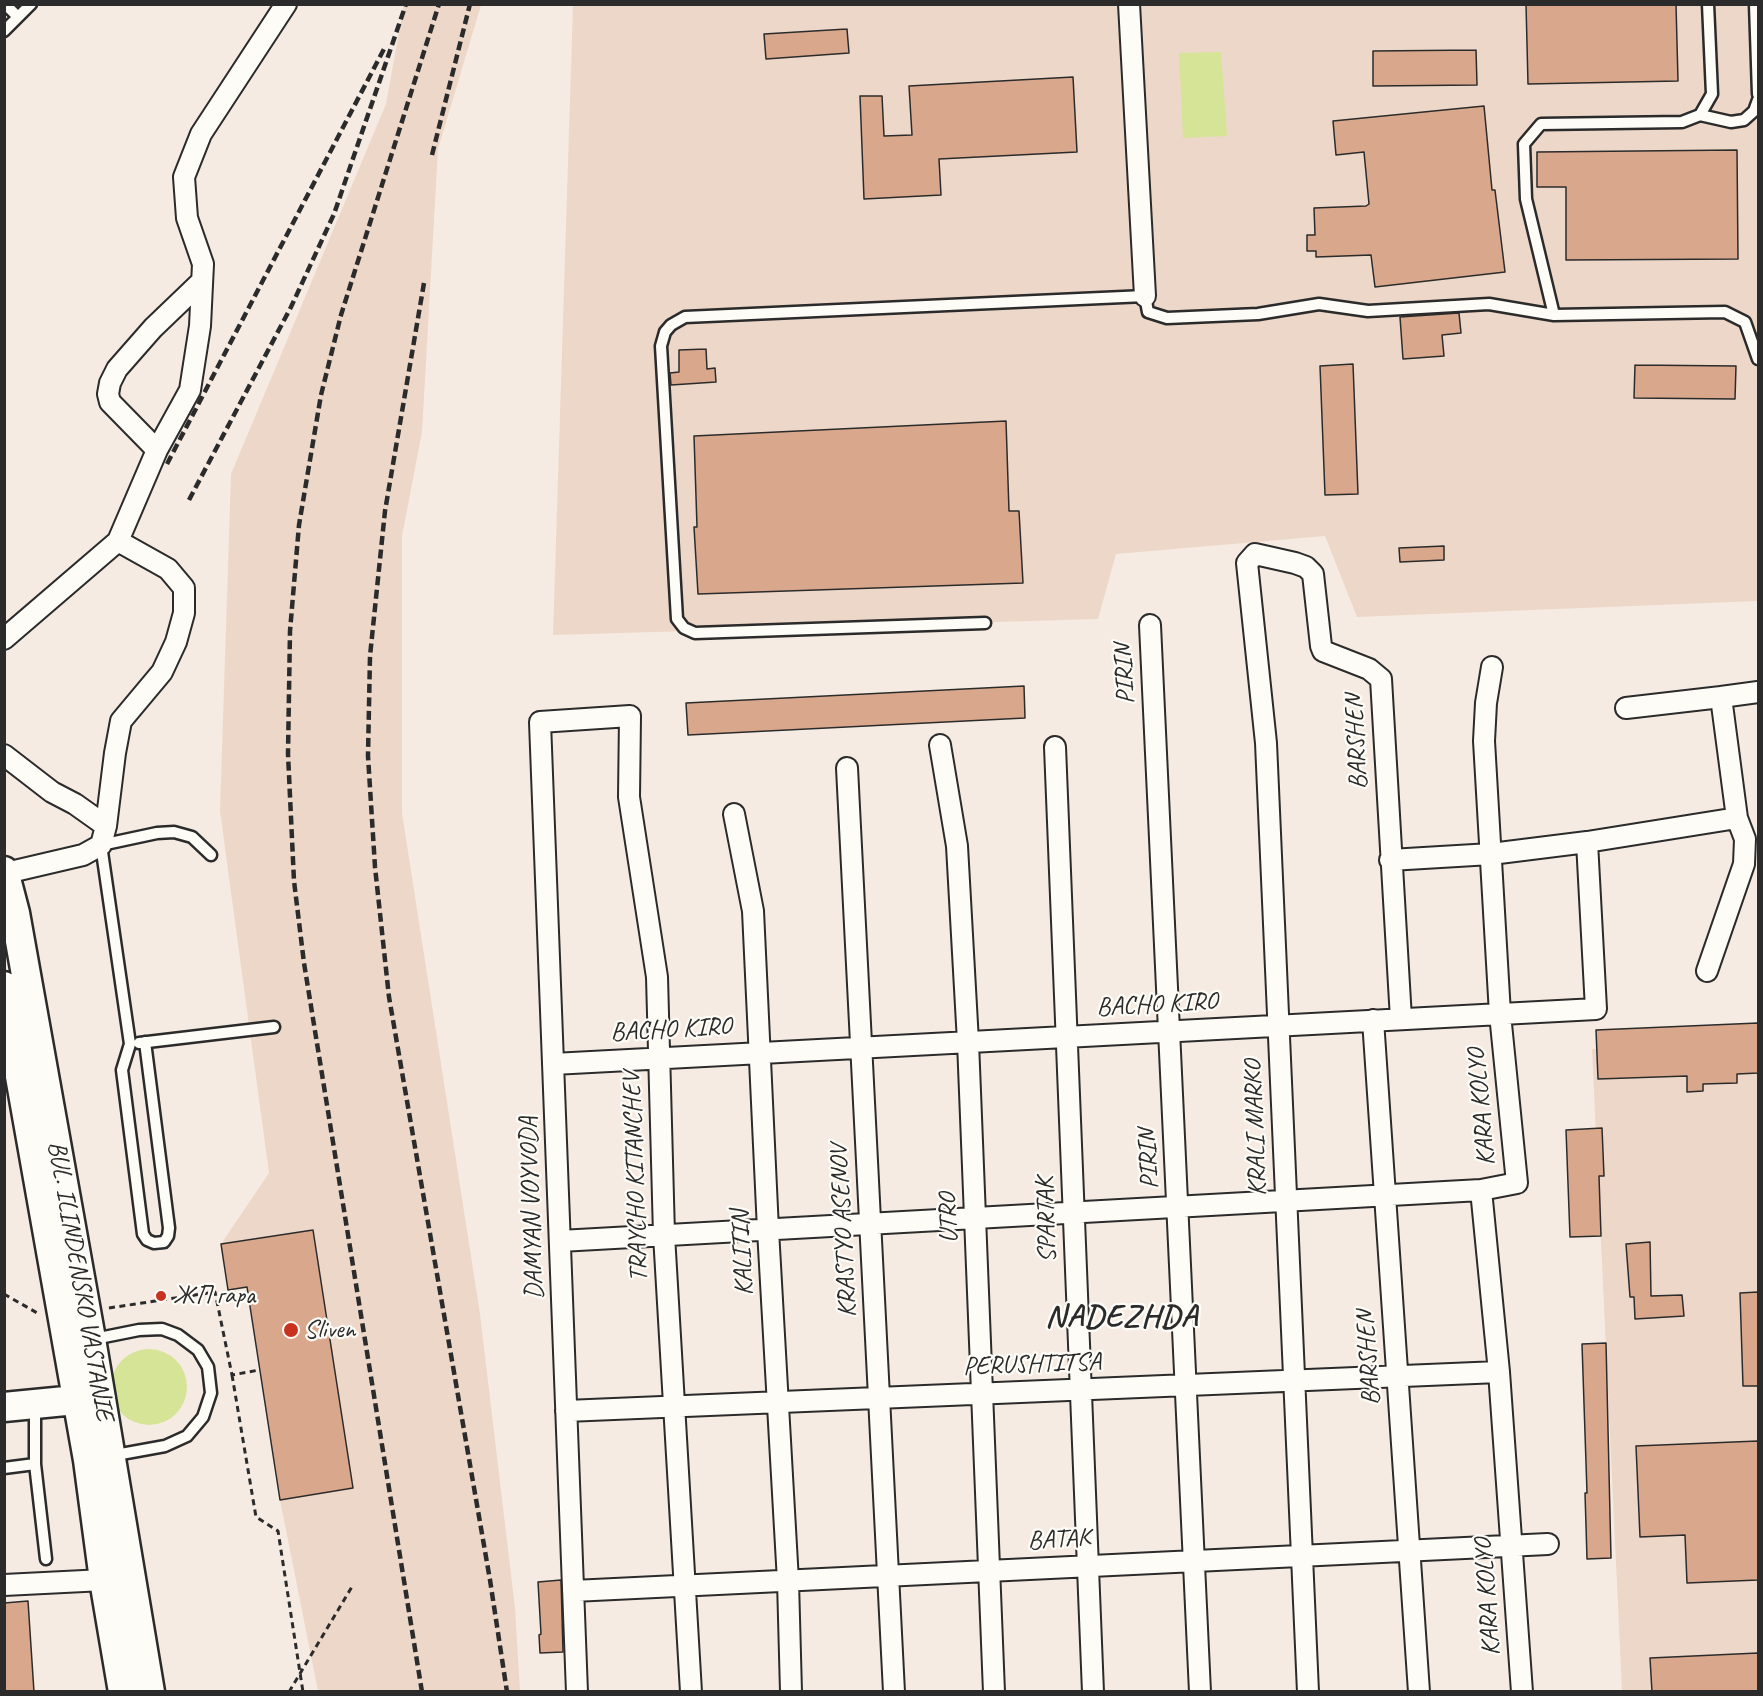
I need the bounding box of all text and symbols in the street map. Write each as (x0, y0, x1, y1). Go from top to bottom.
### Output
street label: PIRIN (1108, 643, 1142, 705)
street label: BARSHEN (1339, 694, 1375, 790)
street label: BACHO KIRO (1096, 986, 1218, 1024)
street label: BACHO KIRO (610, 1011, 732, 1049)
street label: KARA KOLYO (1461, 1047, 1503, 1167)
street label: KRALI MARKO (1238, 1059, 1274, 1197)
street label: TRAYCHO KITANCHEV (617, 1072, 655, 1282)
street label: DAMYAN VOYVODA (513, 1116, 551, 1300)
street label: PIRIN (1132, 1128, 1166, 1190)
street label: BUL. ILINDENSKO VASTANIE (40, 1139, 120, 1423)
street label: KRASTYO ASENOV (824, 1144, 864, 1318)
street label: SPARTAK (1030, 1177, 1064, 1263)
street label: UTRO (933, 1192, 965, 1244)
street label: KALITIN (725, 1210, 761, 1296)
place label: ЖП гара (173, 1280, 255, 1312)
marker: ЖП гара (154, 1289, 168, 1303)
district label: NADEZHDA (1045, 1299, 1199, 1337)
street label: BARSHEN (1350, 1310, 1388, 1406)
place label: Sliven (304, 1314, 355, 1346)
marker: Sliven (282, 1321, 300, 1339)
street label: PERUSHTITSA (963, 1347, 1101, 1383)
street label: BATAK (1027, 1523, 1091, 1557)
street label: KARA KOLYO (1468, 1537, 1508, 1657)

